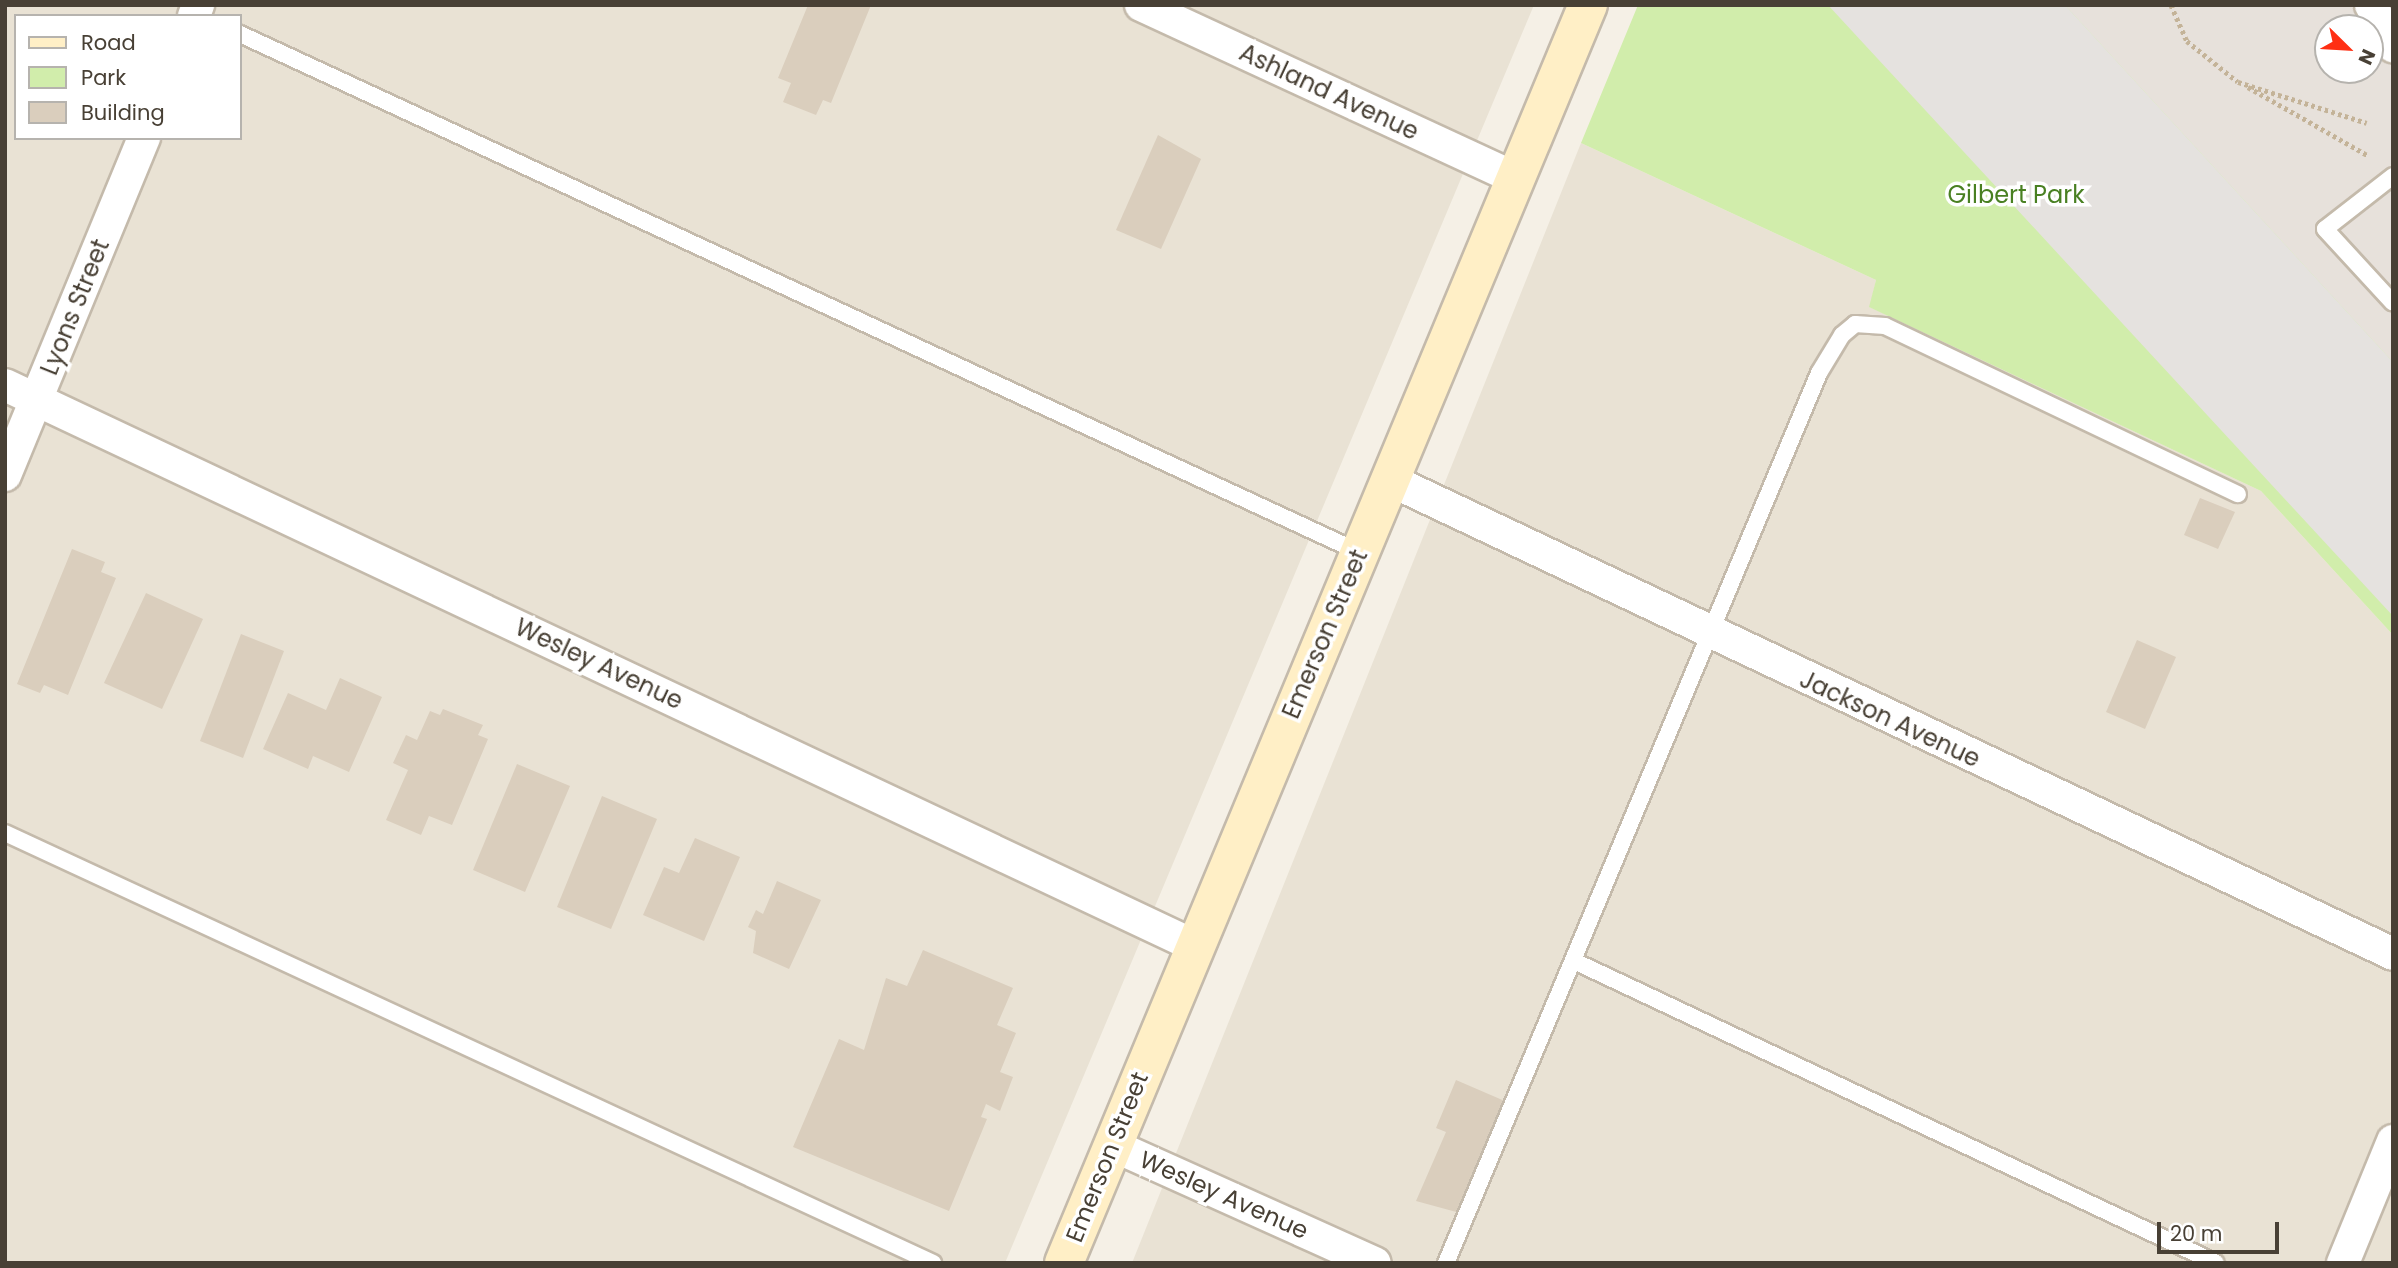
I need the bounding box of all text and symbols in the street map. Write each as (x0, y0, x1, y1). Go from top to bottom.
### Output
legend (14, 14, 242, 140)
north arrow (2314, 14, 2384, 84)
text: Road (81, 28, 136, 57)
street label: Ashland Avenue (1235, 38, 1423, 146)
text: N (2352, 45, 2382, 69)
text: Park (81, 63, 126, 92)
text: Building (81, 98, 165, 127)
park label: Gilbert Park (1947, 181, 2085, 209)
street label: Lyons Street (35, 235, 115, 379)
street label: Emerson Street (1276, 545, 1374, 723)
street label: Wesley Avenue (511, 613, 687, 715)
street label: Jackson Avenue (1795, 665, 1985, 773)
street label: Emerson Street (1060, 1068, 1154, 1246)
street label: Wesley Avenue (1135, 1145, 1313, 1245)
scale bar (2160, 1208, 2282, 1252)
text: 20 m (2170, 1219, 2223, 1248)

